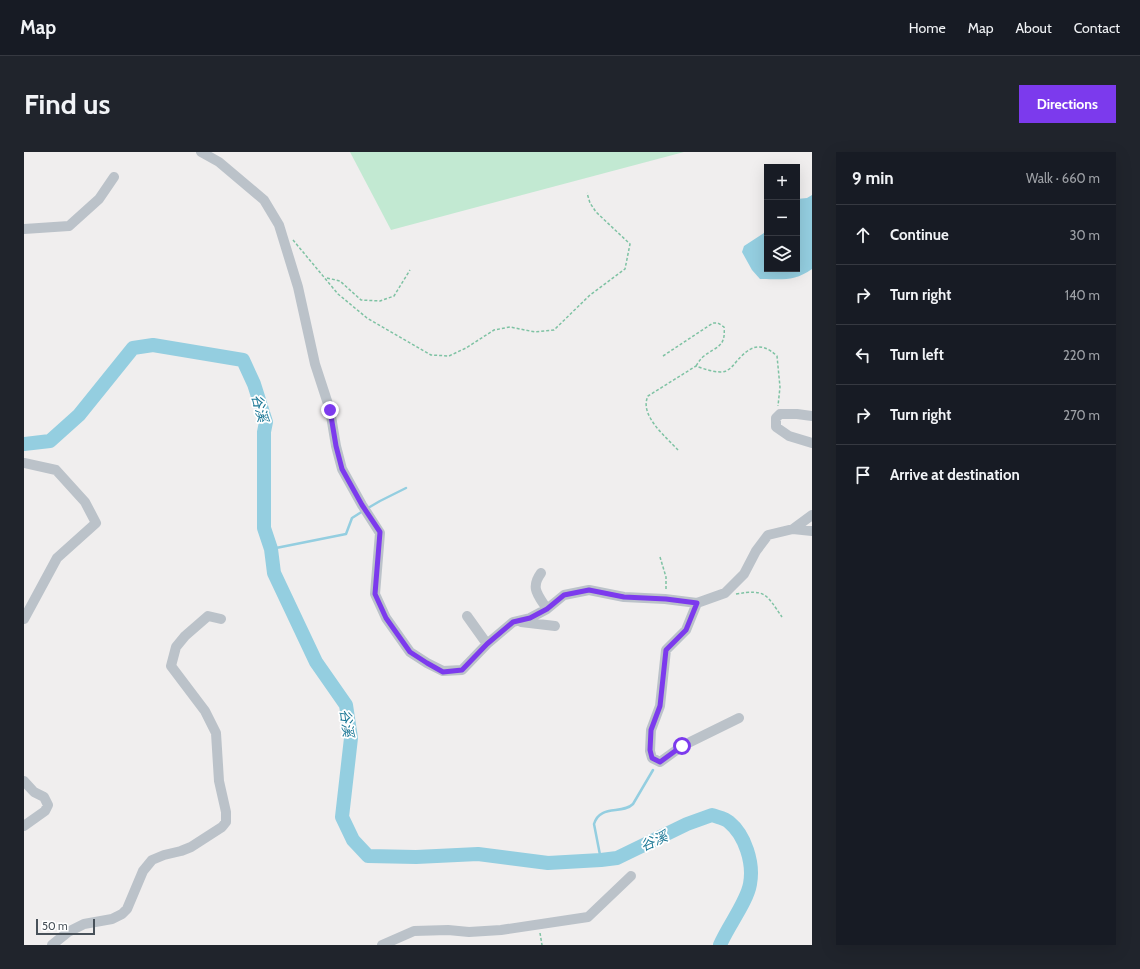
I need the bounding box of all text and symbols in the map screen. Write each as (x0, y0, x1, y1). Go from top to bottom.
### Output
text: Map (20, 16, 56, 39)
text: Home (909, 19, 946, 37)
text: Map (968, 19, 993, 37)
text: About (1015, 19, 1052, 37)
text: Contact (1074, 19, 1120, 37)
button: Directions (1019, 85, 1116, 123)
text: Find us (24, 87, 110, 121)
map controls (764, 164, 800, 272)
button: + (764, 164, 800, 200)
text: 9 min (852, 168, 894, 188)
text: Walk · 660 m (1026, 170, 1100, 186)
button: − (764, 200, 800, 236)
icon: ahead (852, 224, 874, 246)
text: Continue (890, 226, 949, 244)
text: 30 m (1070, 227, 1100, 243)
button: layers (764, 236, 800, 272)
icon: right (852, 284, 874, 306)
text: Turn right (890, 286, 951, 304)
text: 140 m (1065, 287, 1100, 303)
icon: left (852, 344, 874, 366)
text: Turn left (890, 346, 944, 364)
text: 220 m (1063, 347, 1100, 363)
water label: 谷溪 (248, 392, 273, 426)
route end (321, 401, 339, 419)
icon: right (852, 404, 874, 426)
text: Turn right (890, 406, 951, 424)
text: 270 m (1063, 407, 1100, 423)
icon: arrive (852, 464, 874, 486)
text: Arrive at destination (890, 466, 1020, 484)
water label: 谷溪 (336, 708, 358, 740)
route start (673, 737, 691, 755)
water label: 谷溪 (638, 826, 672, 855)
scale bar (36, 917, 95, 936)
text: 50 m (42, 919, 68, 933)

